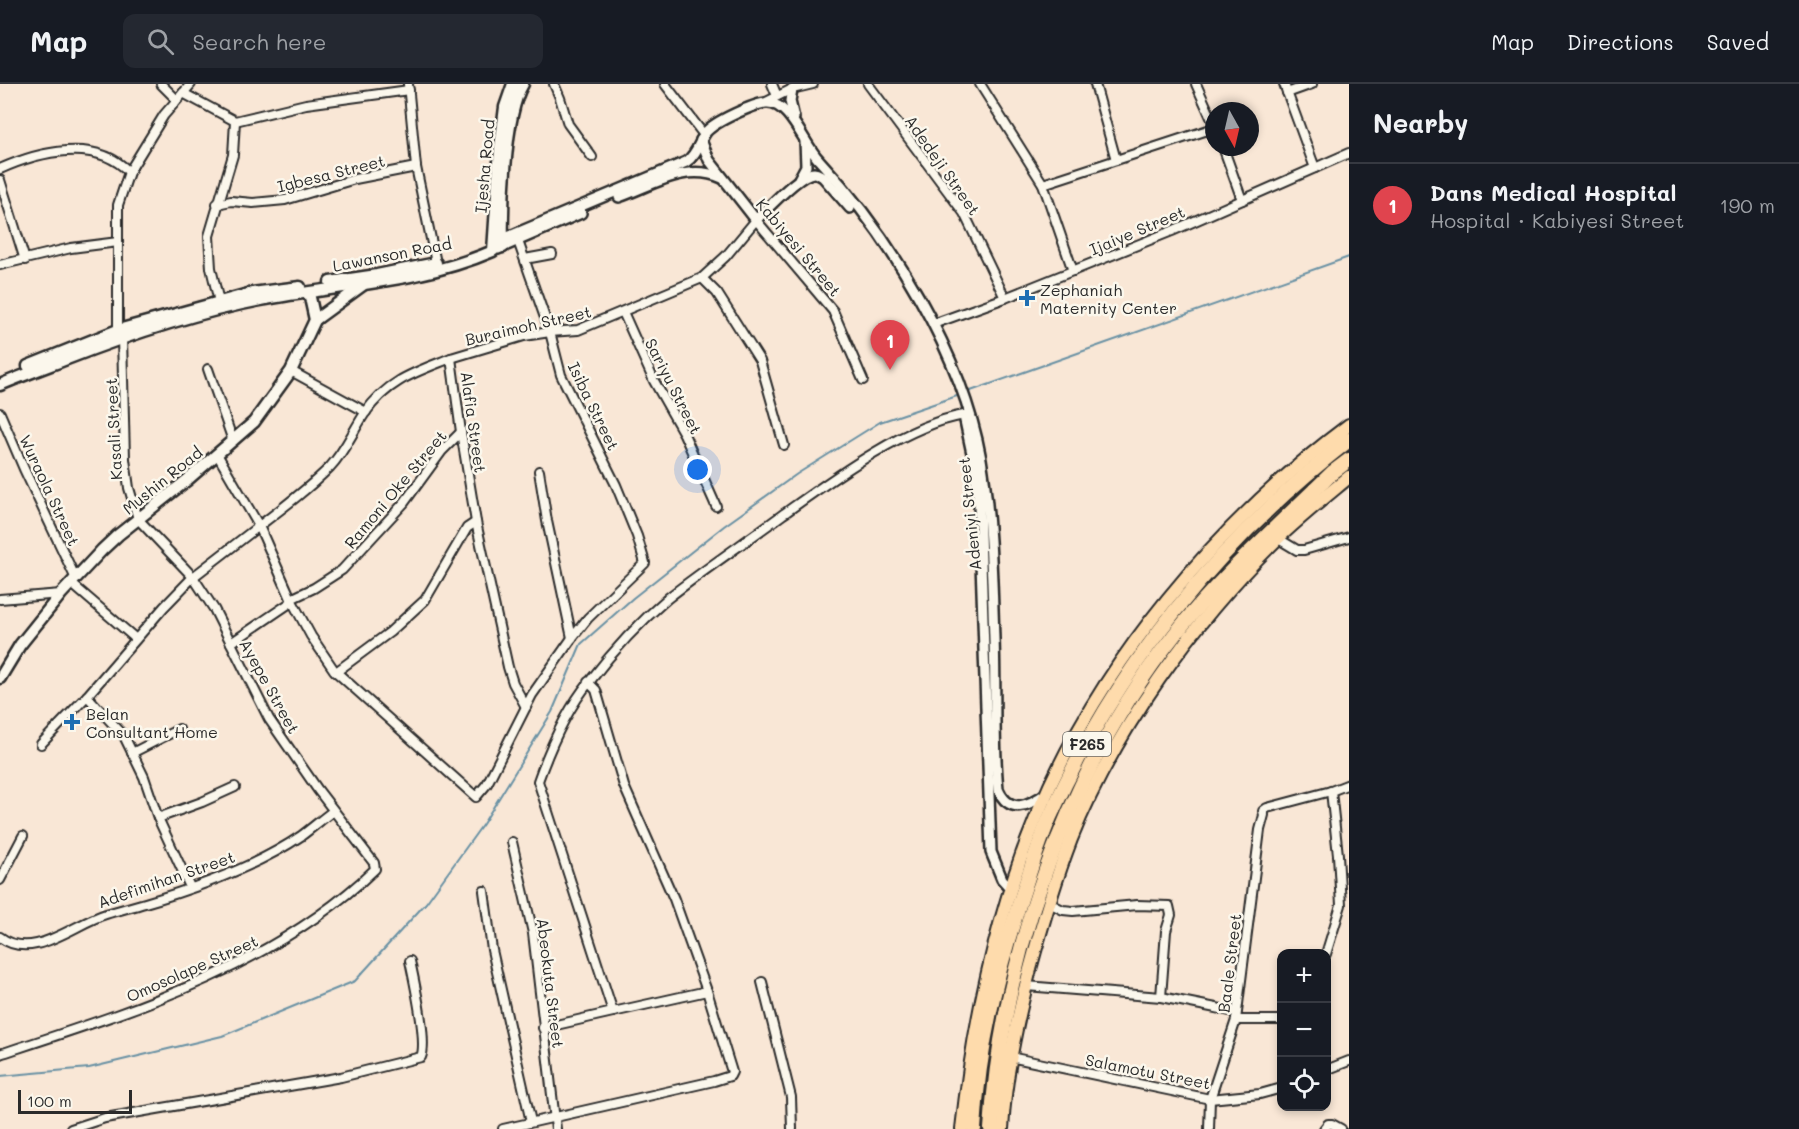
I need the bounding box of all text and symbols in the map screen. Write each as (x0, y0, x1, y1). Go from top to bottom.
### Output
search box (123, 14, 543, 68)
text: Map (30, 23, 87, 59)
icon: search (144, 25, 177, 58)
text: Search here (192, 27, 326, 56)
text: Map (1491, 28, 1534, 55)
text: Directions (1567, 28, 1674, 55)
text: Saved (1707, 28, 1769, 55)
north arrow (1205, 102, 1259, 156)
text: Nearby (1373, 106, 1468, 140)
street label: Adedeji Street (901, 111, 985, 219)
street label: Ijesha Road (469, 118, 499, 214)
street label: Igbesa Street (275, 149, 387, 197)
text: Dans Medical Hospital (1430, 178, 1676, 207)
text: 1 (1388, 192, 1397, 218)
text: 190 m (1720, 192, 1775, 218)
street label: Kabiyesi Street (752, 194, 846, 300)
street label: Ijaiye Street (1086, 200, 1188, 260)
text: Hospital · Kabiyesi Street (1430, 207, 1684, 233)
street label: Lawanson Road (331, 232, 453, 276)
place label: Zephaniah Maternity Center (1040, 279, 1177, 318)
marker: Zephaniah Maternity Center (1018, 289, 1036, 307)
street label: Buraimoh Street (463, 300, 593, 350)
pin: 1 (870, 320, 910, 370)
street label: Sariyu Street (641, 334, 707, 438)
street label: Isiba Street (564, 358, 624, 454)
street label: Alafia Street (456, 370, 492, 474)
street label: Kasali Street (100, 377, 126, 481)
street label: Ramoni Oke Street (339, 425, 451, 553)
street label: Wuraola Street (15, 431, 85, 549)
street label: Mushin Road (118, 441, 206, 519)
your location (683, 455, 712, 484)
street label: Adeniyi Street (953, 456, 985, 572)
street label: Ayepe Street (235, 635, 305, 737)
place label: Belan Consultant Home (86, 703, 218, 742)
marker: Belan Consultant Home (63, 713, 81, 731)
road number: F265 (1063, 732, 1111, 756)
street label: Adefimihan Street (95, 846, 237, 912)
street label: Baale Street (1212, 912, 1246, 1014)
street label: Abeokuta Street (533, 917, 569, 1049)
street label: Omosolape Street (123, 930, 261, 1006)
map controls (1277, 949, 1331, 1111)
button: + (1277, 949, 1331, 1003)
button: − (1277, 1003, 1331, 1057)
street label: Salamotu Street (1084, 1049, 1212, 1093)
button: locate (1277, 1057, 1331, 1111)
scale bar (18, 1087, 132, 1114)
text: 100 m (27, 1090, 72, 1111)

